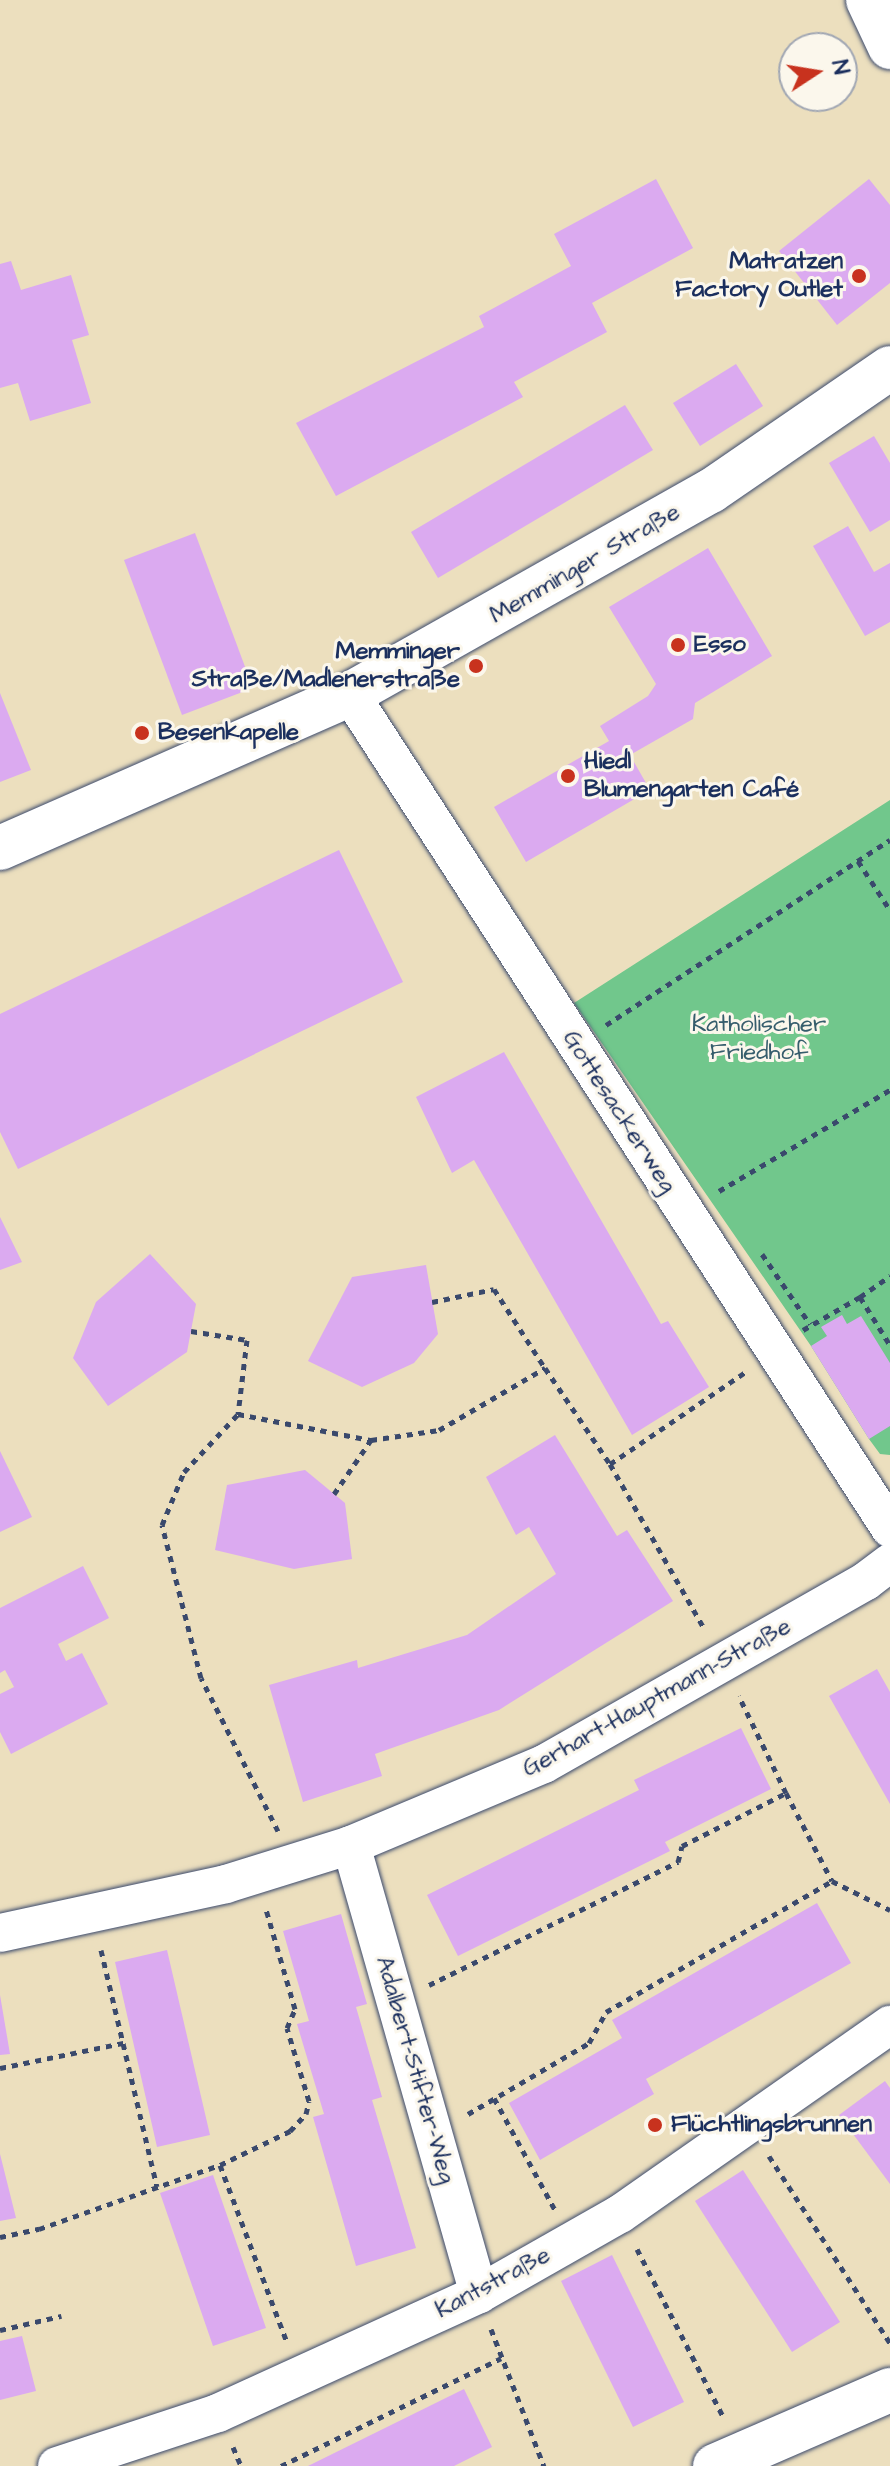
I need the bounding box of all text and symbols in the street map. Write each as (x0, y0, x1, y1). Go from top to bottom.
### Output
north arrow (778, 32, 858, 112)
text: N (823, 57, 857, 77)
place label: Matratzen Factory Outlet (675, 248, 843, 304)
marker: Matratzen Factory Outlet (850, 267, 868, 285)
street label: Memminger Straße (485, 498, 685, 630)
place label: Esso (694, 631, 746, 659)
marker: Esso (669, 636, 687, 654)
place label: Memminger Straße/Madlenerstraße (192, 638, 460, 694)
marker: Memminger Straße/Madlenerstraße (467, 657, 485, 675)
place label: Besenkapelle (158, 719, 299, 747)
marker: Besenkapelle (133, 724, 151, 742)
place label: Hiedl Blumengarten Café (584, 748, 799, 804)
marker: Hiedl Blumengarten Café (559, 767, 577, 785)
park label: Katholischer Friedhof (692, 1011, 826, 1067)
street label: Gottesackerweg (556, 1025, 682, 1199)
street label: Gerhart-Hauptmann-Straße (518, 1612, 796, 1784)
street label: Adalbert-Stifter-Weg (369, 1953, 461, 2187)
place label: Flüchtlingsbrunnen (671, 2111, 872, 2139)
marker: Flüchtlingsbrunnen (646, 2116, 664, 2134)
street label: Kantstraße (431, 2241, 555, 2325)

